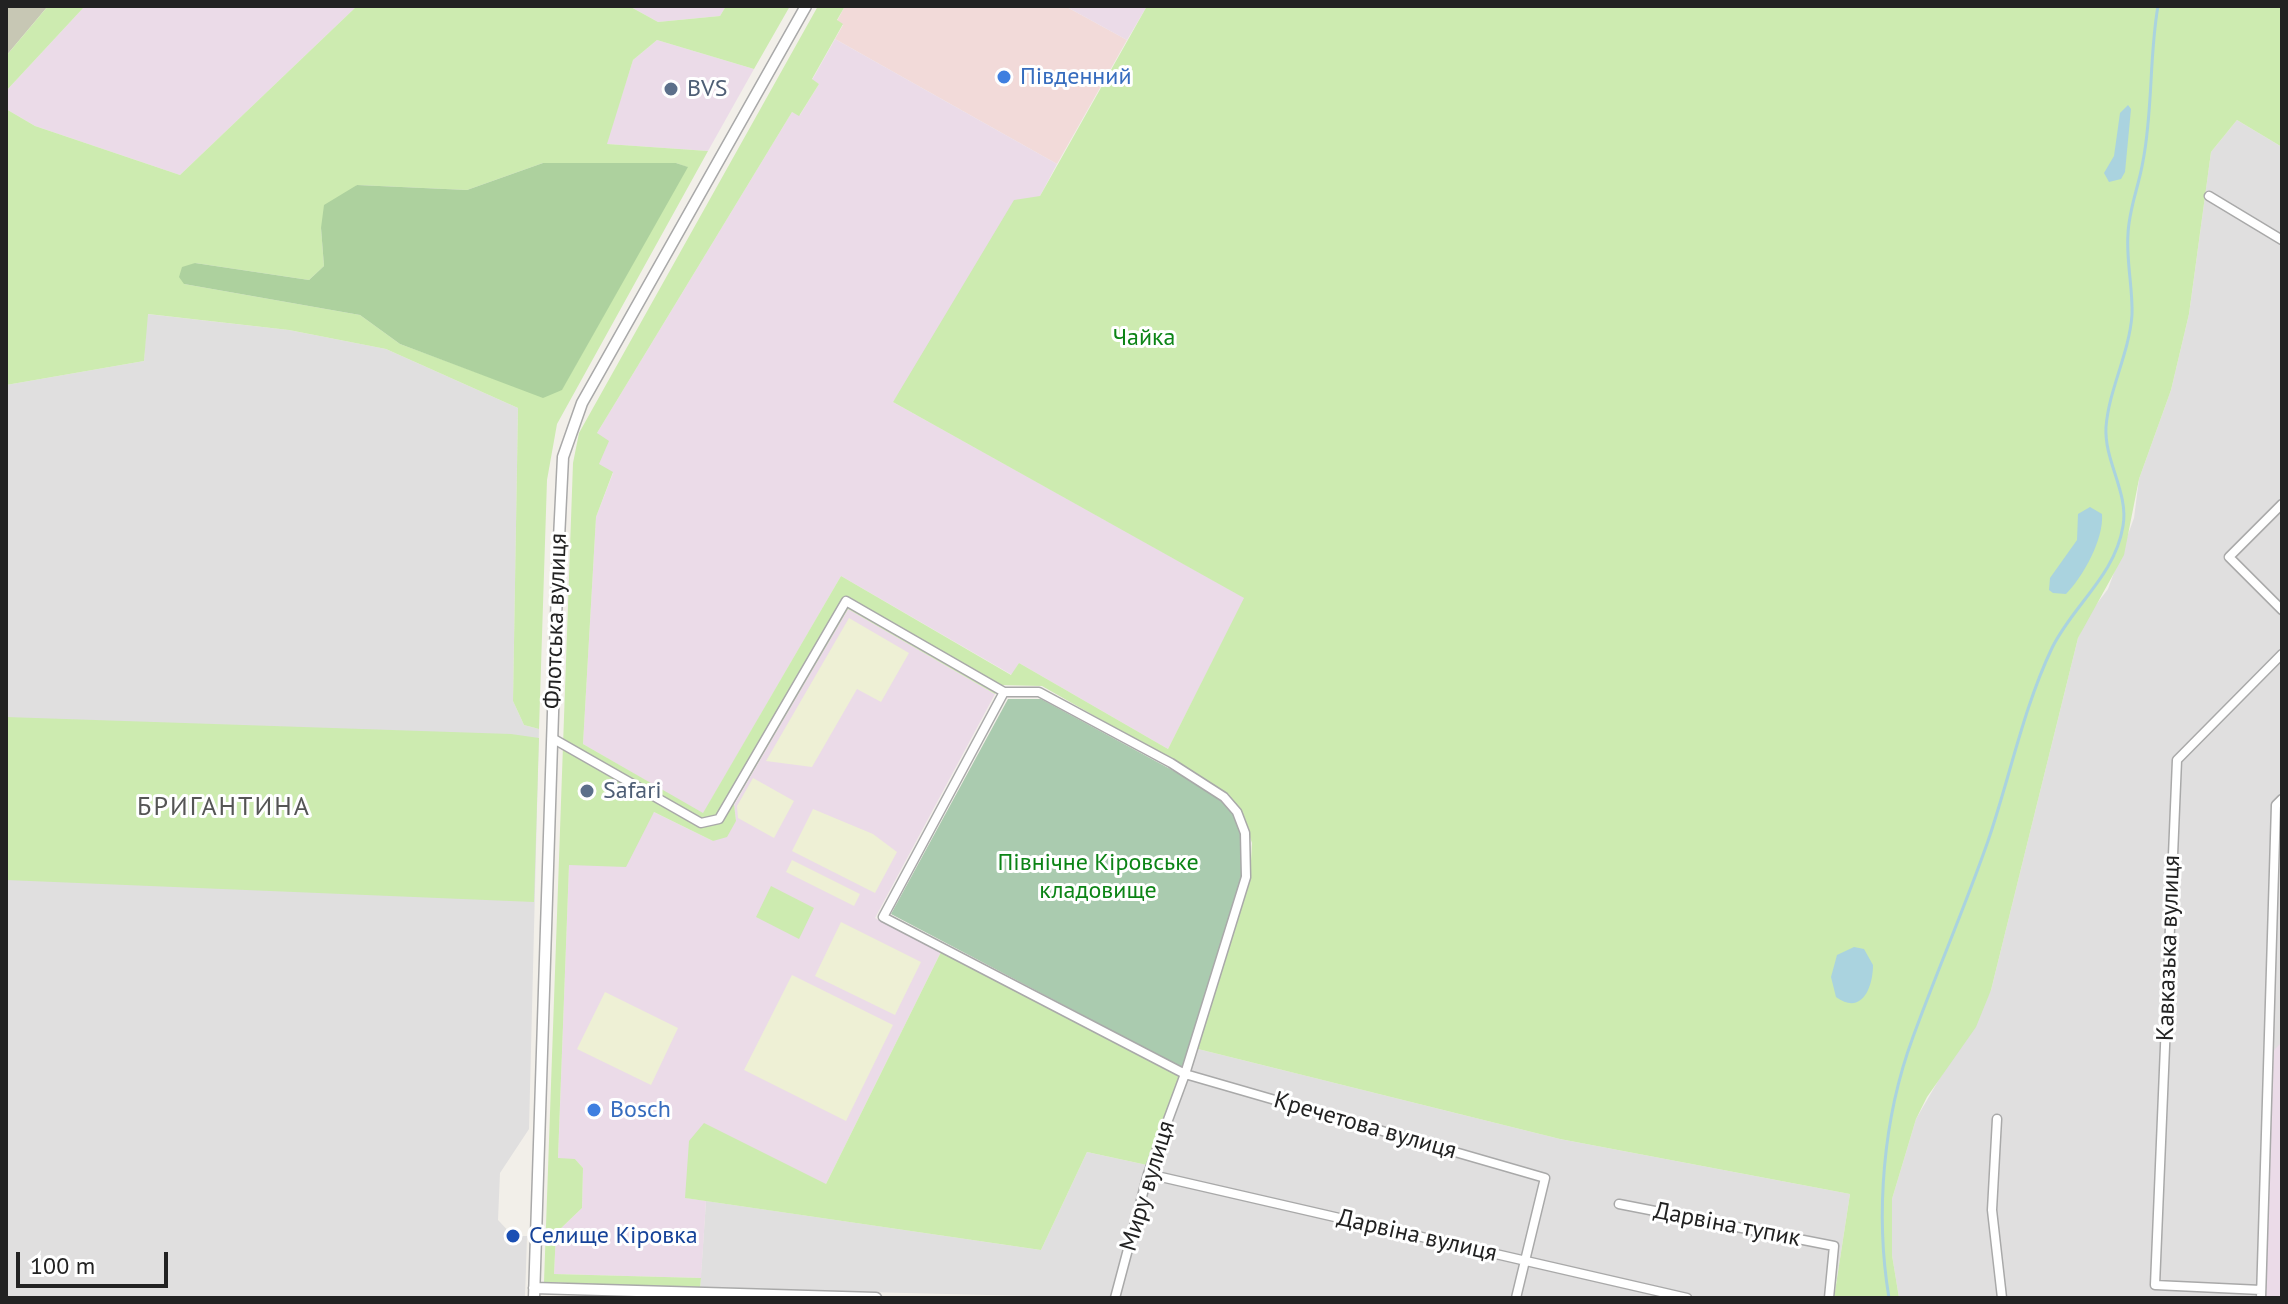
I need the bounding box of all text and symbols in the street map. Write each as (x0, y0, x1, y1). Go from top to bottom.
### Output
place label: Південний (1020, 63, 1132, 91)
marker: Південний (995, 68, 1013, 86)
place label: BVS (687, 75, 727, 103)
marker: BVS (662, 80, 680, 98)
park label: Чайка (1113, 324, 1175, 352)
street label: Флотська вулиця (539, 533, 573, 709)
place label: Safari (603, 777, 662, 805)
marker: Safari (578, 782, 596, 800)
district label: БРИГАНТИНА (137, 792, 311, 824)
park label: Північне Кіровське кладовище (997, 849, 1199, 905)
street label: Кавказька вулиця (2151, 855, 2187, 1041)
street label: Кречетова вулиця (1270, 1086, 1460, 1166)
place label: Bosch (610, 1096, 671, 1124)
marker: Bosch (585, 1101, 603, 1119)
street label: Миру вулиця (1115, 1117, 1181, 1255)
street label: Дарвіна тупик (1651, 1197, 1803, 1253)
street label: Дарвіна вулиця (1334, 1204, 1500, 1268)
place label: Селище Кіровка (529, 1222, 698, 1250)
marker: Селище Кіровка (504, 1227, 522, 1245)
scale bar (20, 1236, 172, 1286)
text: 100 m (30, 1250, 95, 1281)

